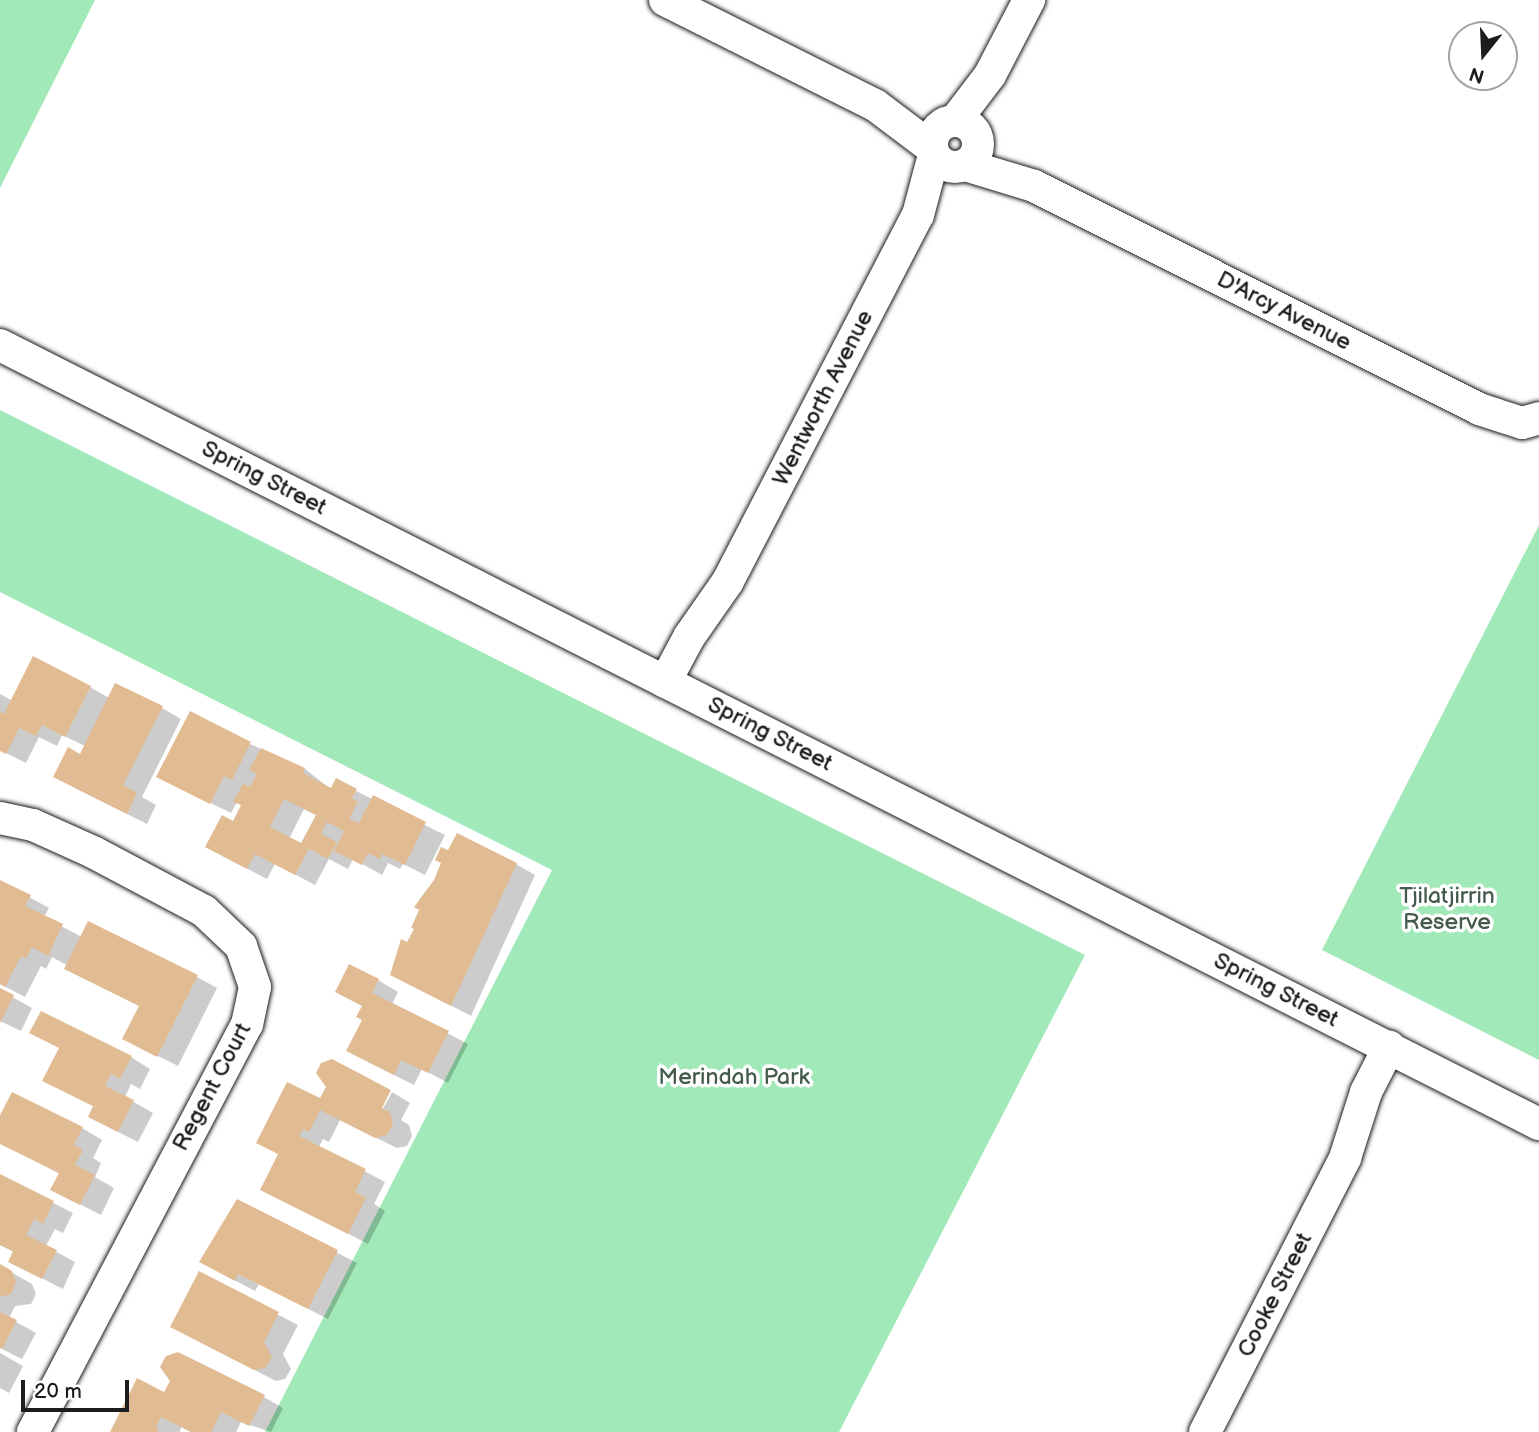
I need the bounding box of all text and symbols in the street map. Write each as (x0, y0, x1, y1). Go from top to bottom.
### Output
north arrow (1448, 21, 1518, 91)
text: N (1467, 61, 1487, 88)
street label: D'Arcy Avenue (1212, 265, 1356, 357)
street label: Wentworth Avenue (767, 306, 879, 490)
street label: Spring Street (197, 435, 331, 521)
street label: Spring Street (703, 691, 837, 777)
park label: Tjilatjirrin Reserve (1399, 882, 1495, 936)
street label: Spring Street (1209, 947, 1343, 1033)
street label: Regent Court (167, 1018, 257, 1156)
park label: Merindah Park (658, 1063, 810, 1091)
street label: Cooke Street (1232, 1228, 1318, 1362)
scale bar (24, 1366, 133, 1410)
text: 20 m (34, 1379, 82, 1404)

